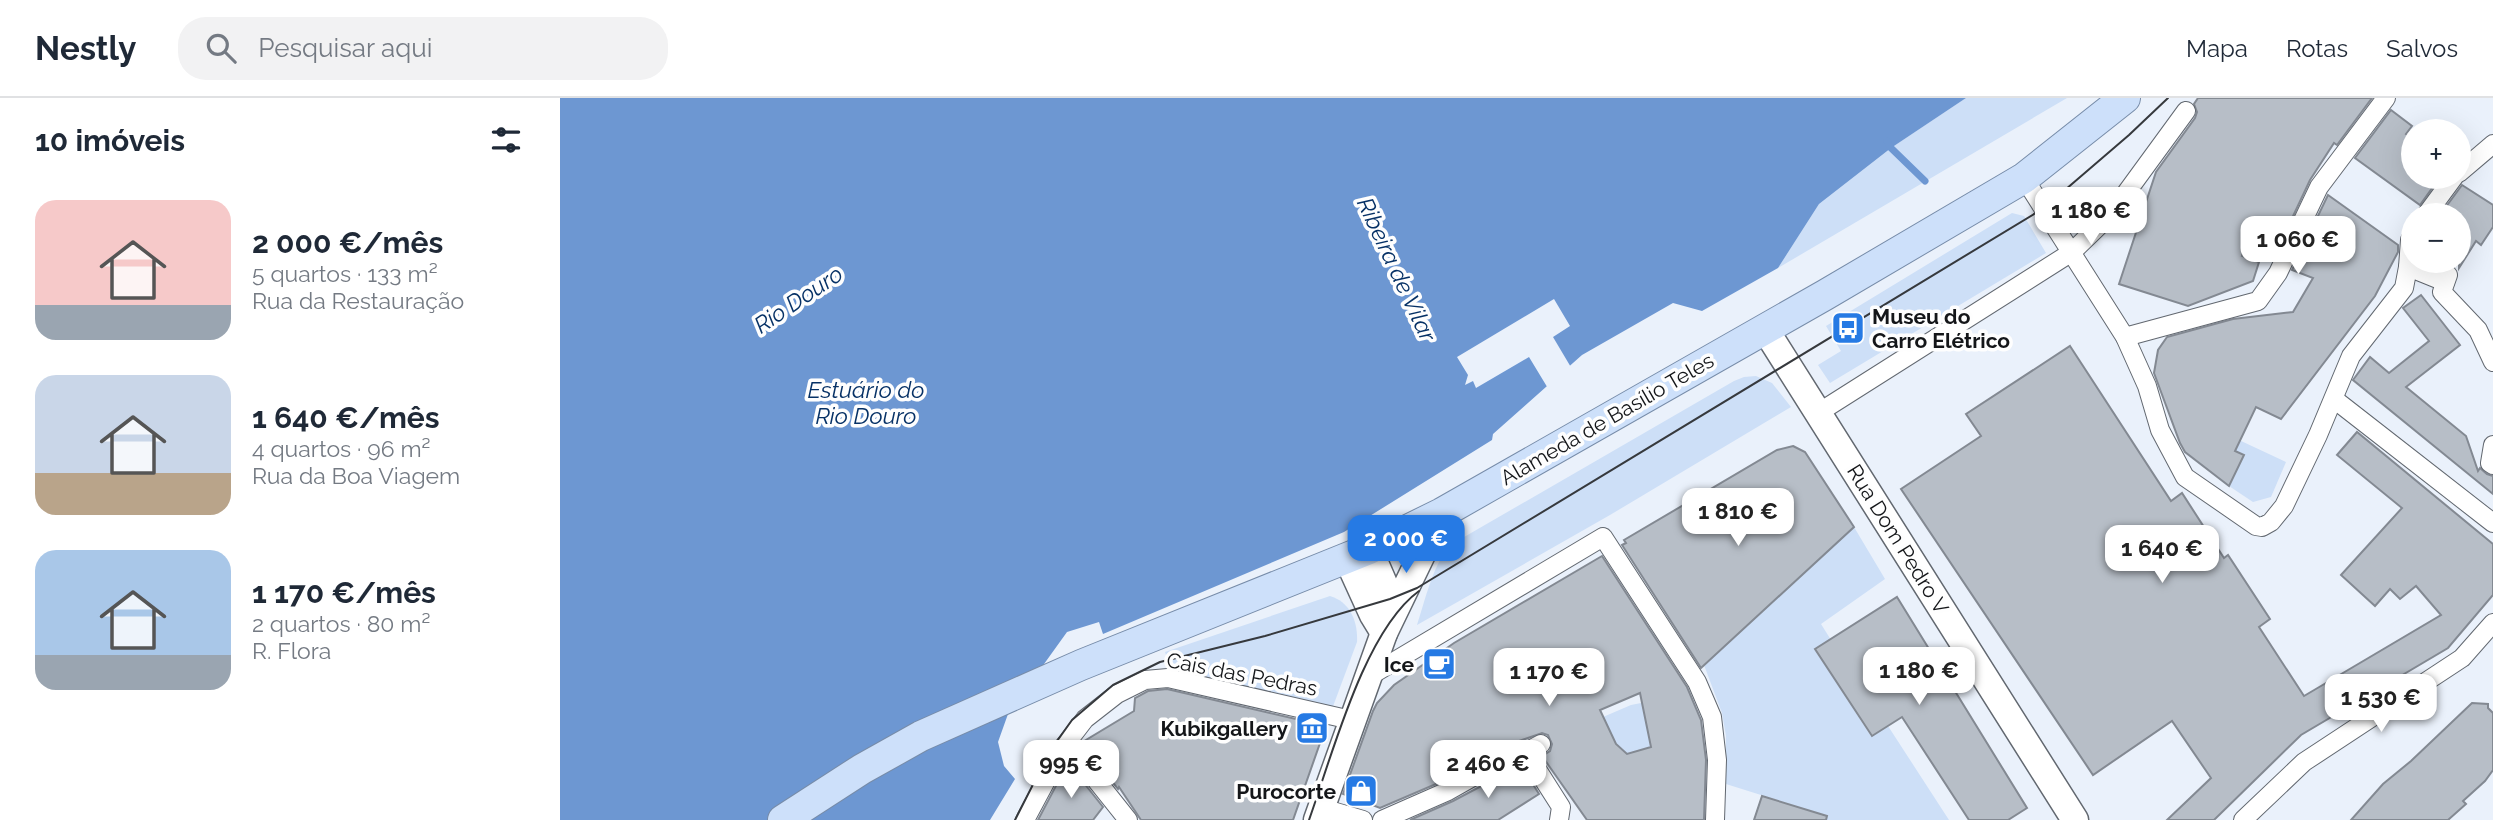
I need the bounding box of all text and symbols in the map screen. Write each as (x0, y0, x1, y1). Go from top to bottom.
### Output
search box (178, 17, 668, 80)
text: Nestly (35, 29, 136, 68)
icon: search (202, 29, 240, 67)
text: Pesquisar aqui (258, 33, 432, 63)
text: Mapa (2186, 34, 2248, 63)
text: Rotas (2286, 34, 2348, 63)
text: Salvos (2386, 34, 2458, 63)
map controls (2401, 119, 2471, 273)
button: + (2401, 119, 2471, 189)
icon: filters (487, 121, 525, 159)
text: 10 imóveis (35, 123, 185, 158)
pin: 1 180 € (2026, 188, 2156, 247)
water label: Ribeira de Vilar (1352, 193, 1443, 346)
text: 1 180 € (2051, 196, 2131, 223)
button: − (2401, 203, 2471, 273)
pin: 1 060 € (2233, 216, 2363, 276)
text: 2 000 €/mês (252, 225, 443, 260)
text: 1 060 € (2257, 225, 2339, 252)
icon: home (91, 228, 175, 312)
text: 5 quartos · 133 m² (252, 260, 438, 287)
water label: Rio Douro (749, 260, 847, 338)
text: Rua da Restauração (252, 287, 464, 314)
place label: Museu do Carro Elétrico (1872, 304, 2010, 353)
bus stop icon: Museu do Carro Elétrico (1829, 309, 1867, 347)
street label: Alameda de Basílio Teles (1496, 348, 1718, 490)
water label: Estuário do Rio Douro (808, 376, 924, 429)
text: 1 640 €/mês (252, 400, 440, 435)
icon: home (91, 403, 175, 487)
text: 4 quartos · 96 m² (252, 435, 431, 462)
street label: Rua Dom Pedro V (1842, 460, 1954, 618)
text: Rua da Boa Viagem (252, 462, 460, 489)
pin: 1 810 € (1673, 489, 1803, 548)
text: 1 810 € (1698, 497, 1778, 524)
pin: 2 000 € (1341, 516, 1471, 575)
text: 2 000 € (1364, 524, 1448, 551)
pin: 1 640 € (2097, 526, 2227, 585)
text: 1 640 € (2121, 534, 2203, 561)
text: 1 170 €/mês (252, 575, 436, 610)
icon: home (91, 578, 175, 662)
text: 2 quartos · 80 m² (252, 610, 430, 637)
text: R. Flora (252, 637, 331, 664)
cafe icon: Ice (1420, 645, 1458, 683)
street label: Cais das Pedras (1164, 647, 1320, 701)
pin: 1 170 € (1484, 648, 1614, 708)
pin: 1 180 € (1854, 648, 1984, 707)
place label: Ice (1384, 652, 1414, 677)
text: 1 180 € (1879, 656, 1959, 683)
text: 1 170 € (1509, 657, 1589, 684)
pin: 1 530 € (2316, 674, 2446, 734)
text: 1 530 € (2341, 683, 2421, 710)
museum icon: Kubikgallery (1293, 709, 1331, 747)
place label: Kubikgallery (1161, 716, 1288, 741)
pin: 995 € (1022, 740, 1120, 800)
pin: 2 460 € (1423, 740, 1553, 800)
text: 995 € (1039, 749, 1103, 776)
text: 2 460 € (1446, 749, 1530, 776)
shop icon: Purocorte (1342, 772, 1380, 810)
place label: Purocorte (1236, 779, 1336, 804)

